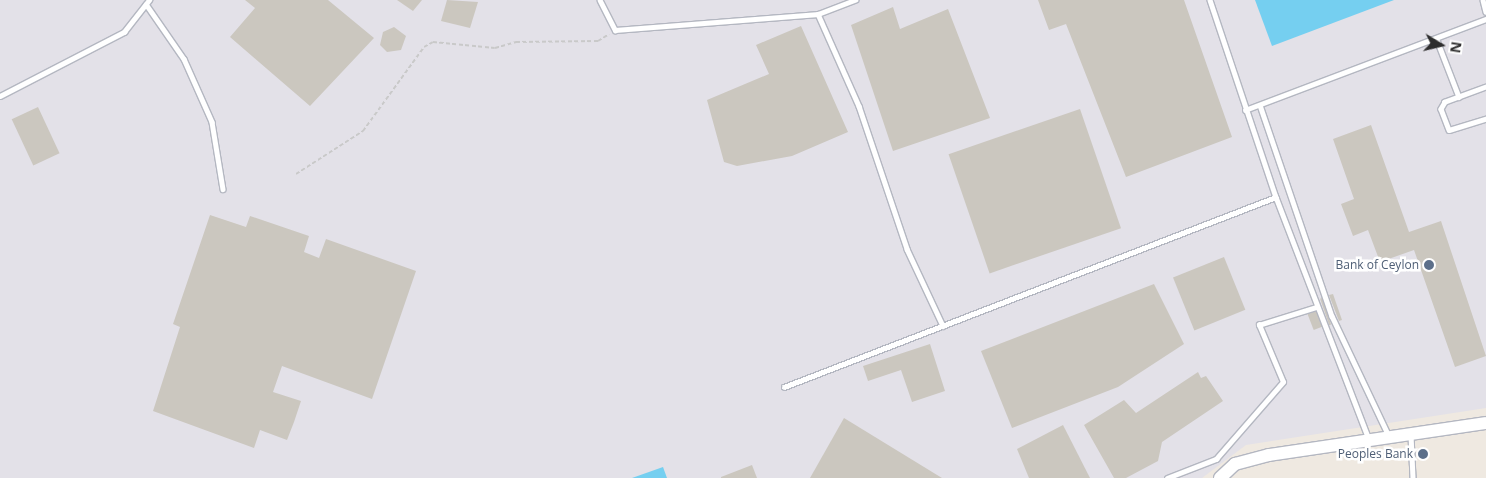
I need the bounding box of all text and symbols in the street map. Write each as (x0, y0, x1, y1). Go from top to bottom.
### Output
north arrow (1416, 20, 1466, 70)
text: N (1446, 40, 1467, 55)
place label: Bank of Ceylon (1336, 258, 1419, 272)
marker: Bank of Ceylon (1423, 259, 1435, 271)
place label: Peoples Bank (1338, 447, 1413, 461)
marker: Peoples Bank (1417, 448, 1429, 460)

